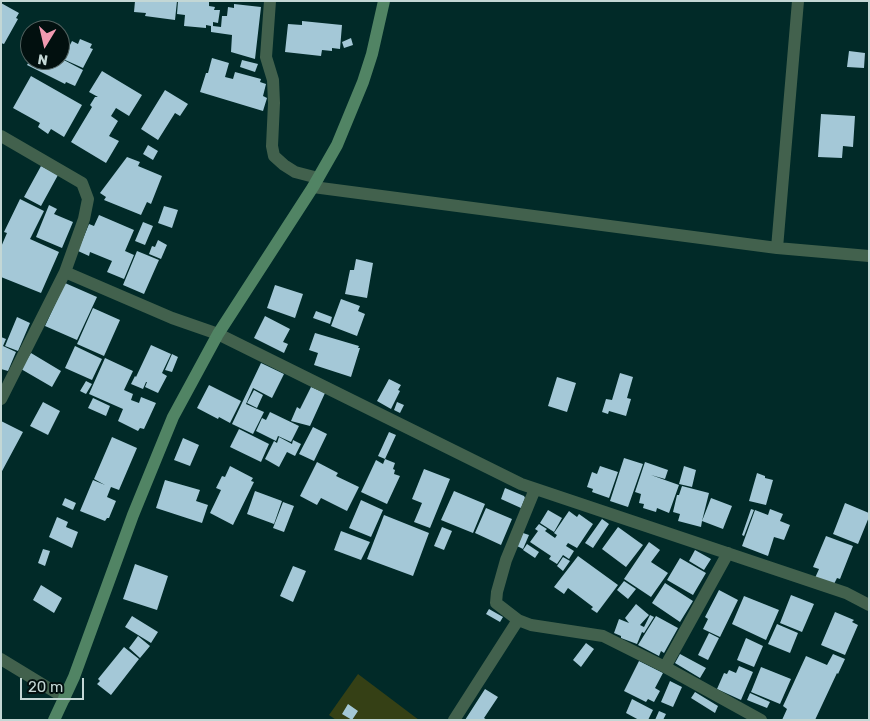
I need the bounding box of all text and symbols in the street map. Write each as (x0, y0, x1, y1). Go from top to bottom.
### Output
north arrow (20, 20, 70, 70)
text: N (36, 50, 49, 69)
scale bar (22, 668, 86, 700)
text: 20 m (28, 678, 63, 696)

